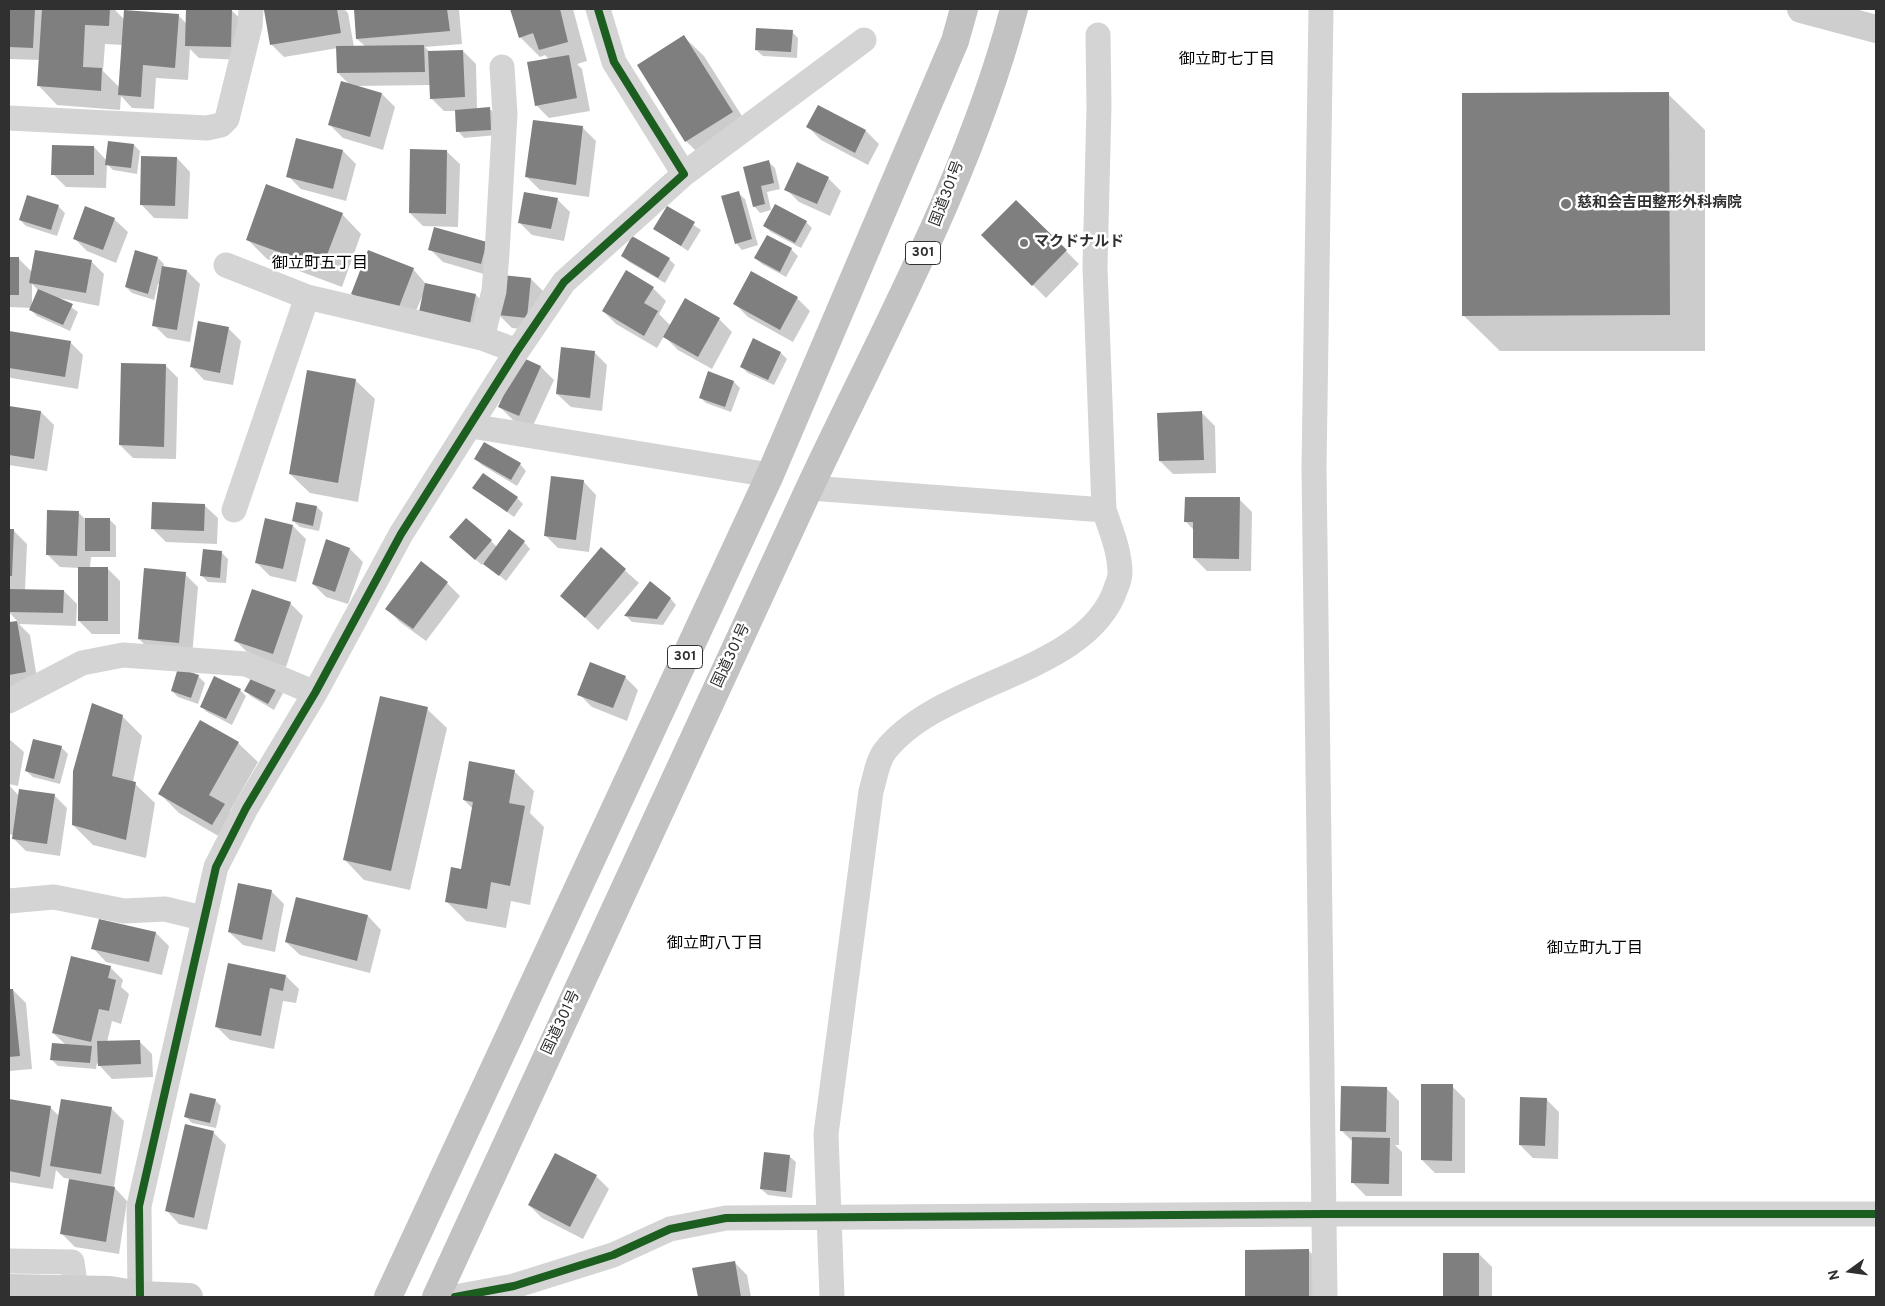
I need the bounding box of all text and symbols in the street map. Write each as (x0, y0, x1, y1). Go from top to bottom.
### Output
district label: 御立町七丁目 (1179, 51, 1275, 71)
street label: 国道301号 (927, 159, 969, 229)
place label: 慈和会吉田整形外科病院 (1577, 195, 1742, 213)
marker: 慈和会吉田整形外科病院 (1559, 197, 1573, 211)
place label: マクドナルド (1034, 234, 1124, 252)
marker: マクドナルド (1018, 237, 1030, 249)
road number: 301 (906, 242, 940, 264)
district label: 御立町五丁目 (272, 255, 368, 275)
street label: 国道301号 (709, 621, 755, 691)
road number: 301 (668, 646, 702, 669)
district label: 御立町八丁目 (667, 935, 763, 955)
district label: 御立町九丁目 (1547, 940, 1643, 960)
street label: 国道301号 (539, 988, 585, 1058)
north arrow (1825, 1246, 1875, 1296)
text: N (1825, 1268, 1844, 1282)

